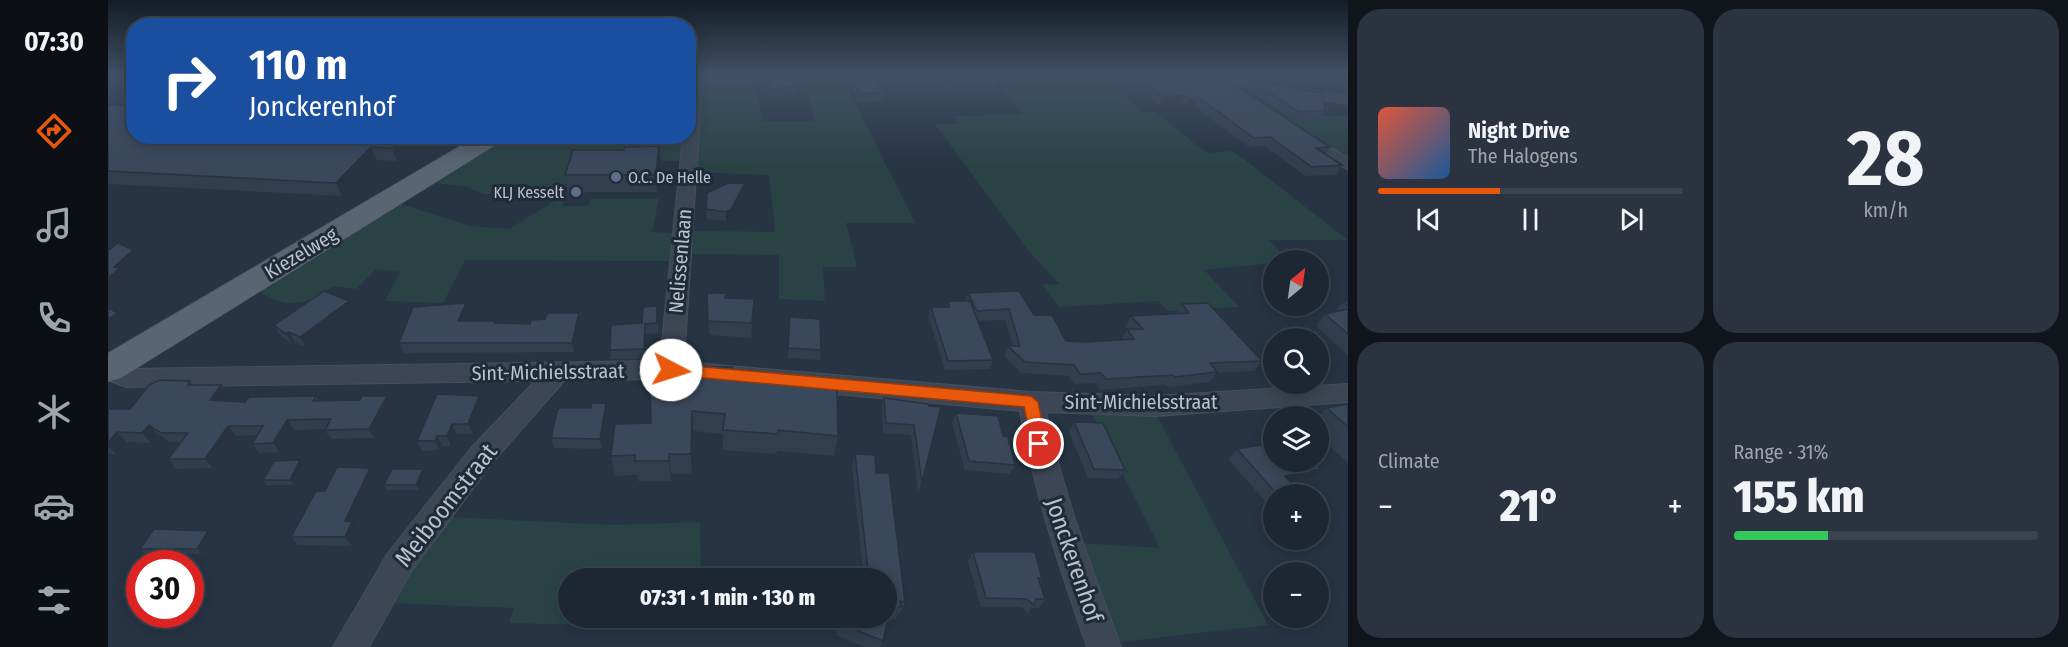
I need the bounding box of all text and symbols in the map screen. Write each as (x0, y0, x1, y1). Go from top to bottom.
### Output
text: 07:30 (24, 26, 84, 58)
text: 110 m (249, 40, 348, 90)
icon: right (150, 42, 228, 120)
text: Jonckerenhof (249, 91, 395, 123)
icon: directions (33, 110, 75, 152)
text: 28 (1847, 112, 1924, 206)
text: Night Drive (1468, 117, 1570, 144)
text: The Halogens (1468, 144, 1578, 168)
place label: O.C. De Helle (628, 168, 711, 187)
marker: O.C. De Helle (609, 170, 623, 184)
place label: KLJ Kesselt (494, 183, 565, 202)
marker: KLJ Kesselt (569, 185, 583, 199)
text: km/h (1863, 198, 1908, 222)
icon: previous (1412, 203, 1445, 236)
icon: pause (1514, 203, 1547, 236)
icon: next (1615, 203, 1648, 236)
icon: music (33, 204, 75, 246)
street label: Nelissenlaan (663, 208, 697, 314)
street label: Kiezelweg (260, 222, 342, 284)
north arrow (1263, 250, 1329, 316)
map controls (1263, 250, 1329, 628)
icon: phone (33, 297, 75, 339)
button: search (1263, 328, 1329, 394)
position arrow (639, 338, 703, 402)
street label: Sint-Michielsstraat (471, 359, 625, 385)
street label: Sint-Michielsstraat (1065, 390, 1218, 414)
icon: climate (33, 391, 75, 433)
button: layers (1263, 406, 1329, 472)
pin (1013, 418, 1064, 469)
icon: arrive (1022, 427, 1055, 460)
street label: Meiboomstraat (389, 438, 503, 572)
text: Range · 31% (1734, 440, 1828, 464)
text: Climate (1378, 449, 1440, 473)
text: 155 km (1734, 470, 1865, 524)
text: 21° (1500, 479, 1561, 533)
button: + (1263, 484, 1329, 550)
icon: car (33, 485, 75, 527)
text: − (1378, 487, 1393, 527)
text: + (1667, 487, 1682, 527)
street label: Jonckerenhof (1040, 494, 1109, 627)
speed limit sign: 30 (126, 550, 204, 628)
button: − (1263, 562, 1329, 628)
icon: filters (33, 579, 75, 621)
text: 07:31 · 1 min · 130 m (640, 584, 815, 611)

